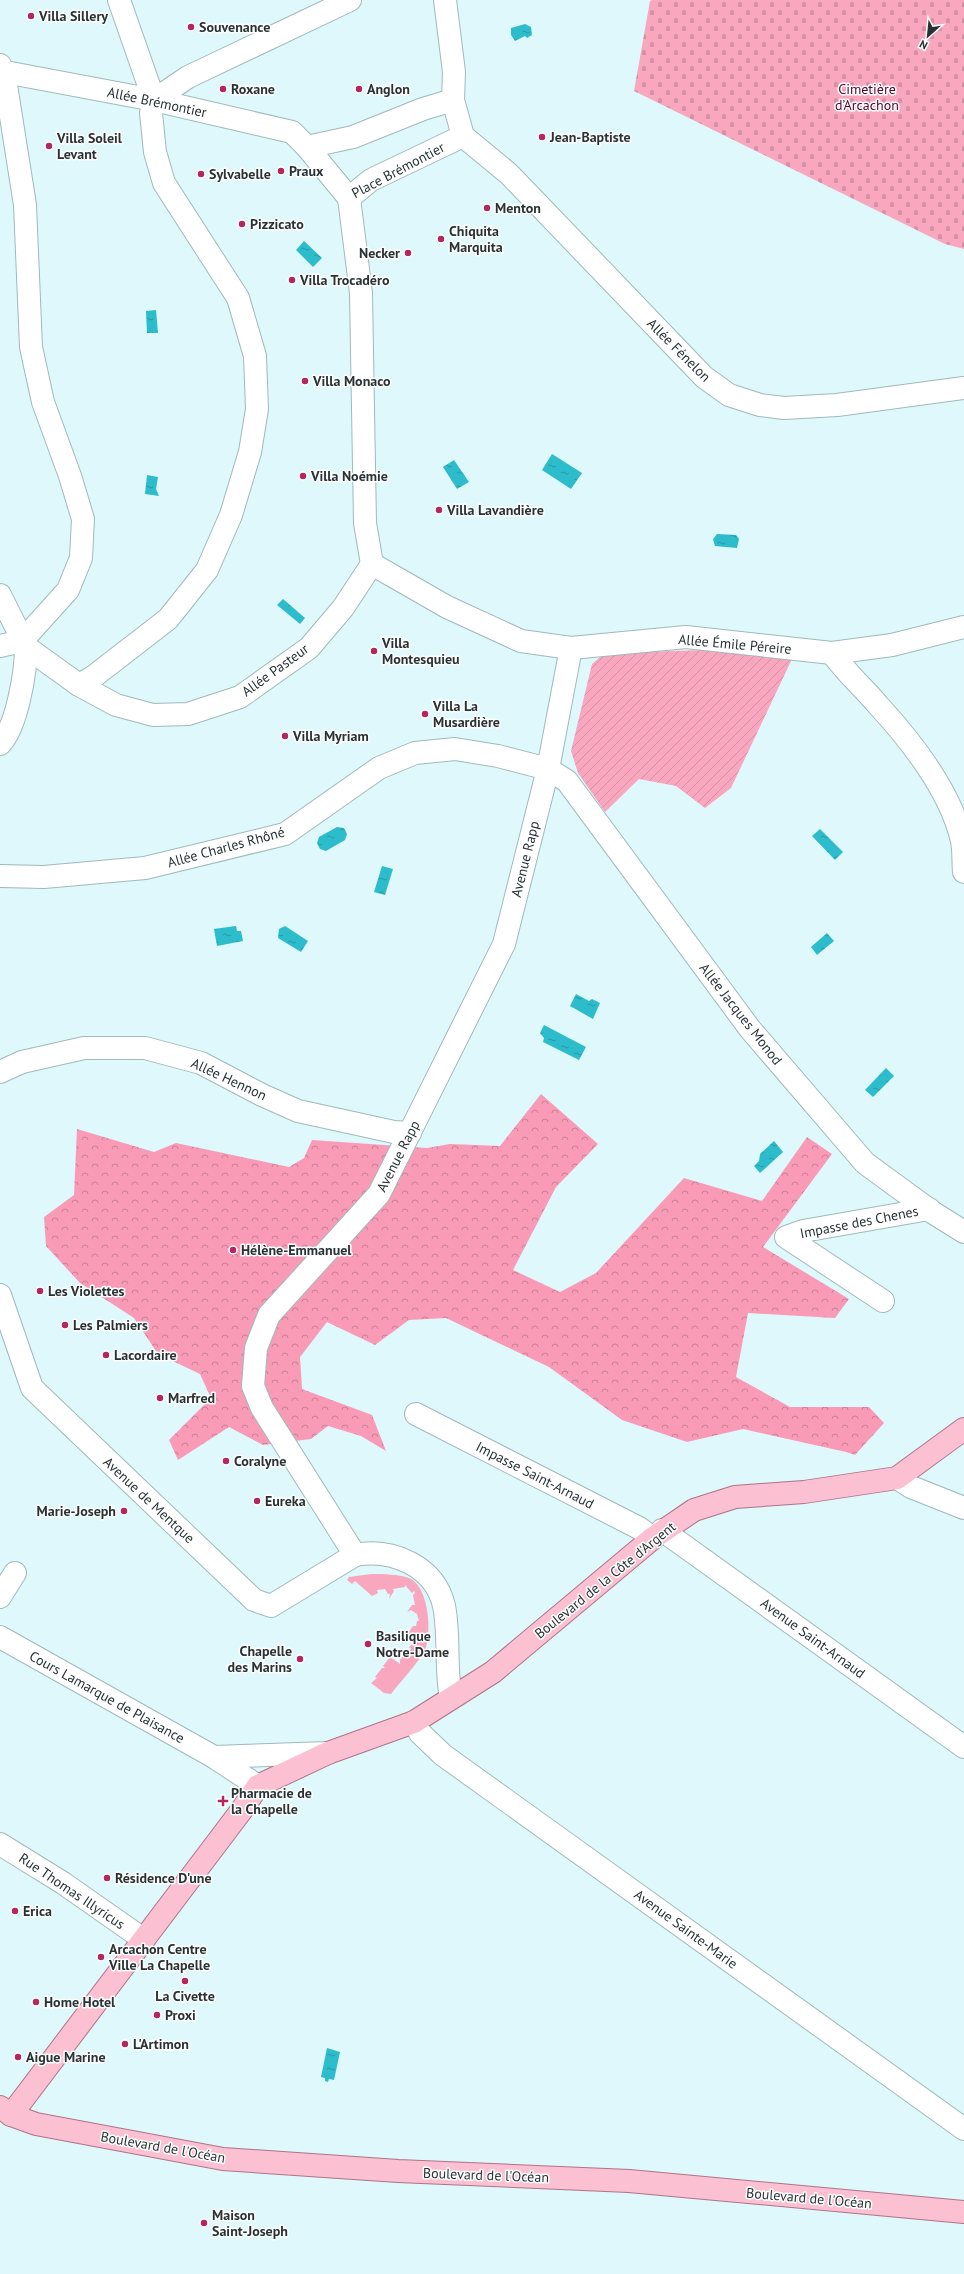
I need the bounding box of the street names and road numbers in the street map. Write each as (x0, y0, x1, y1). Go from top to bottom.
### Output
street label: Allée Brémontier (106, 83, 209, 121)
street label: Place Brémontier (348, 138, 448, 202)
street label: Allée Fénelon (643, 314, 715, 386)
street label: Allée Émile Péreire (678, 630, 792, 658)
street label: Allée Pasteur (238, 640, 312, 700)
street label: Avenue Rapp (507, 819, 543, 899)
street label: Allée Charles Rhôné (165, 823, 287, 871)
street label: Allée Jacques Monod (696, 959, 786, 1069)
street label: Allée Hennon (188, 1054, 270, 1104)
street label: Avenue Rapp (372, 1117, 424, 1195)
street label: Impasse des Chenes (798, 1202, 920, 1242)
street label: Impasse Saint-Arnaud (473, 1437, 597, 1513)
street label: Avenue de Mentque (100, 1453, 198, 1547)
street label: Boulevard de la Côte d'Argent (531, 1517, 679, 1642)
street label: Avenue Saint-Arnaud (757, 1594, 869, 1682)
street label: Cours Lamarque de Plaisance (26, 1647, 188, 1747)
street label: Rue Thomas Illyricus (16, 1849, 129, 1933)
street label: Avenue Sainte-Marie (631, 1885, 741, 1973)
street label: Boulevard de l'Océan (99, 2127, 227, 2167)
street label: Boulevard de l'Océan (423, 2164, 549, 2186)
street label: Boulevard de l'Océan (745, 2184, 873, 2212)

